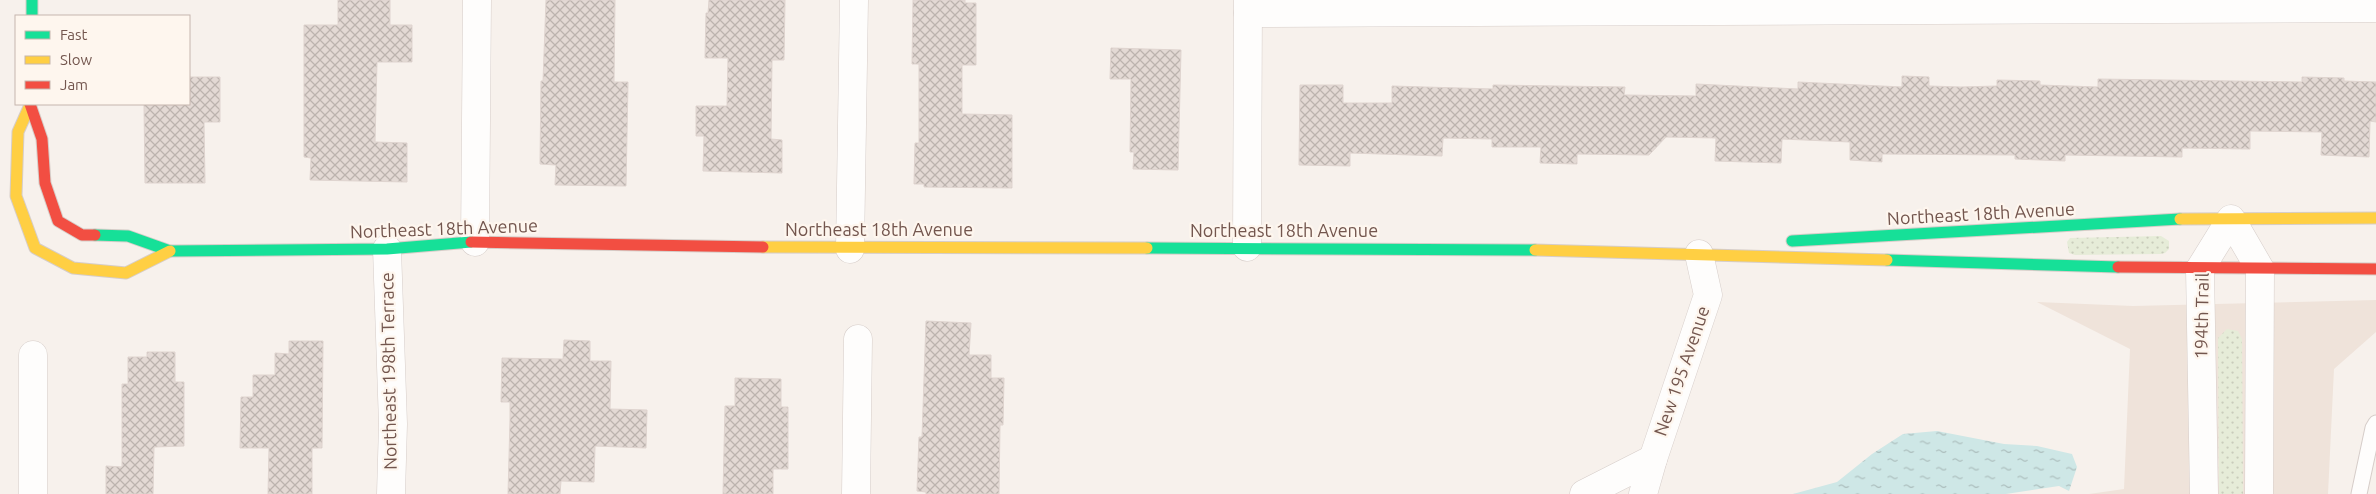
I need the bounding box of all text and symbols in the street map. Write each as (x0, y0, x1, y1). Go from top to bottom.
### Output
legend (15, 15, 190, 105)
text: Fast (60, 26, 88, 43)
text: Slow (60, 51, 93, 68)
text: Jam (60, 76, 88, 93)
street label: Northeast 18th Avenue (1886, 198, 2075, 228)
street label: Northeast 18th Avenue (350, 215, 538, 241)
street label: Northeast 18th Avenue (785, 219, 973, 239)
street label: Northeast 18th Avenue (1190, 220, 1378, 240)
street label: Northeast 198th Terrace (376, 272, 400, 470)
street label: 194th Trail (2190, 272, 2212, 359)
street label: New 195 Avenue (1649, 303, 1713, 438)

